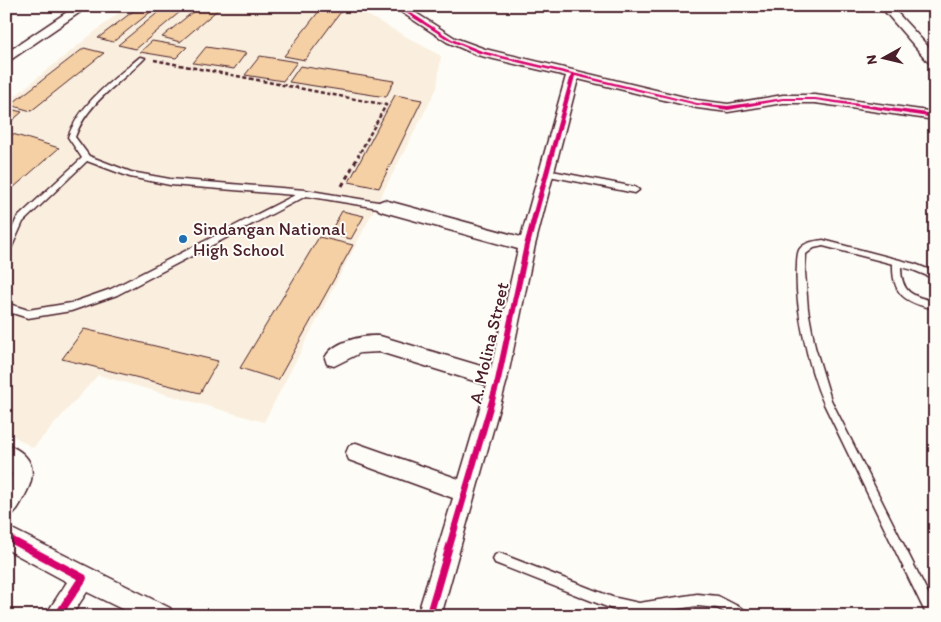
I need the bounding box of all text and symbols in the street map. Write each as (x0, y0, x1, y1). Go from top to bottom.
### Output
north arrow (858, 32, 908, 82)
text: N (863, 54, 881, 66)
place label: Sindangan National High School (193, 218, 346, 261)
marker: Sindangan National High School (177, 233, 189, 245)
street label: A. Molina Street (464, 280, 514, 406)

